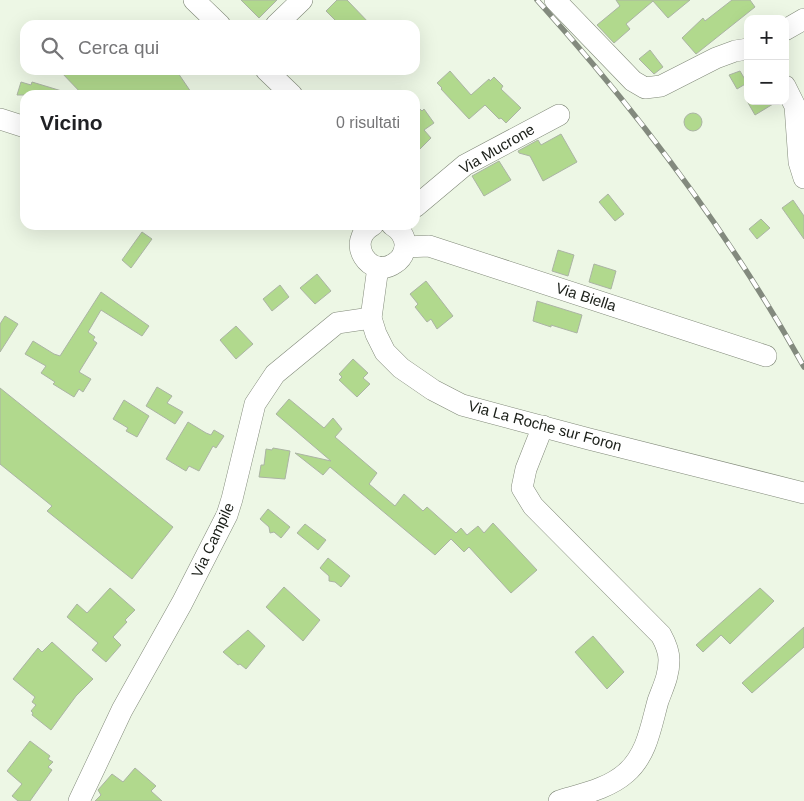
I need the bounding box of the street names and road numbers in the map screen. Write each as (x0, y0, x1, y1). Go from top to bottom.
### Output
street label: Via Mucrone (456, 120, 537, 177)
street label: Via Biella (554, 279, 619, 314)
street label: Via La Roche sur Foron (467, 397, 624, 454)
street label: Via Campile (188, 500, 237, 580)

